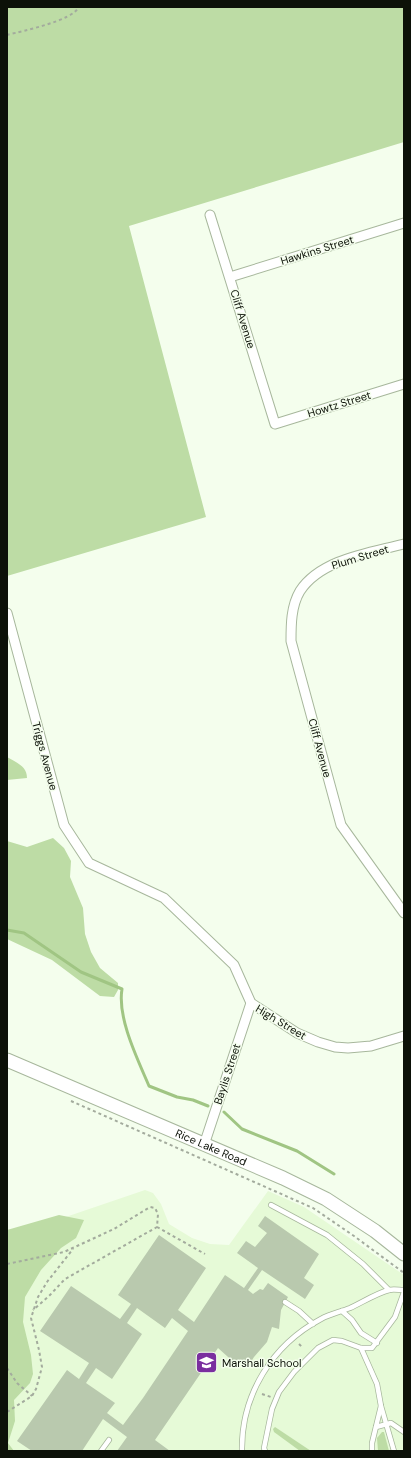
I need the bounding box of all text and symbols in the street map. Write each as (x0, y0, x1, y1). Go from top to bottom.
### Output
street label: Hawkins Street (279, 232, 355, 268)
street label: Cliff Avenue (227, 288, 259, 350)
street label: Howtz Street (306, 388, 372, 420)
street label: Plum Street (330, 542, 390, 572)
street label: Cliff Avenue (305, 717, 335, 779)
street label: Triggs Avenue (29, 720, 61, 792)
street label: High Street (253, 1001, 309, 1043)
street label: Baylis Street (211, 1042, 243, 1106)
street label: Rice Lake Road (173, 1126, 249, 1169)
school or university icon: Marshall School (193, 1350, 219, 1376)
place label: Marshall School (222, 1356, 301, 1370)

